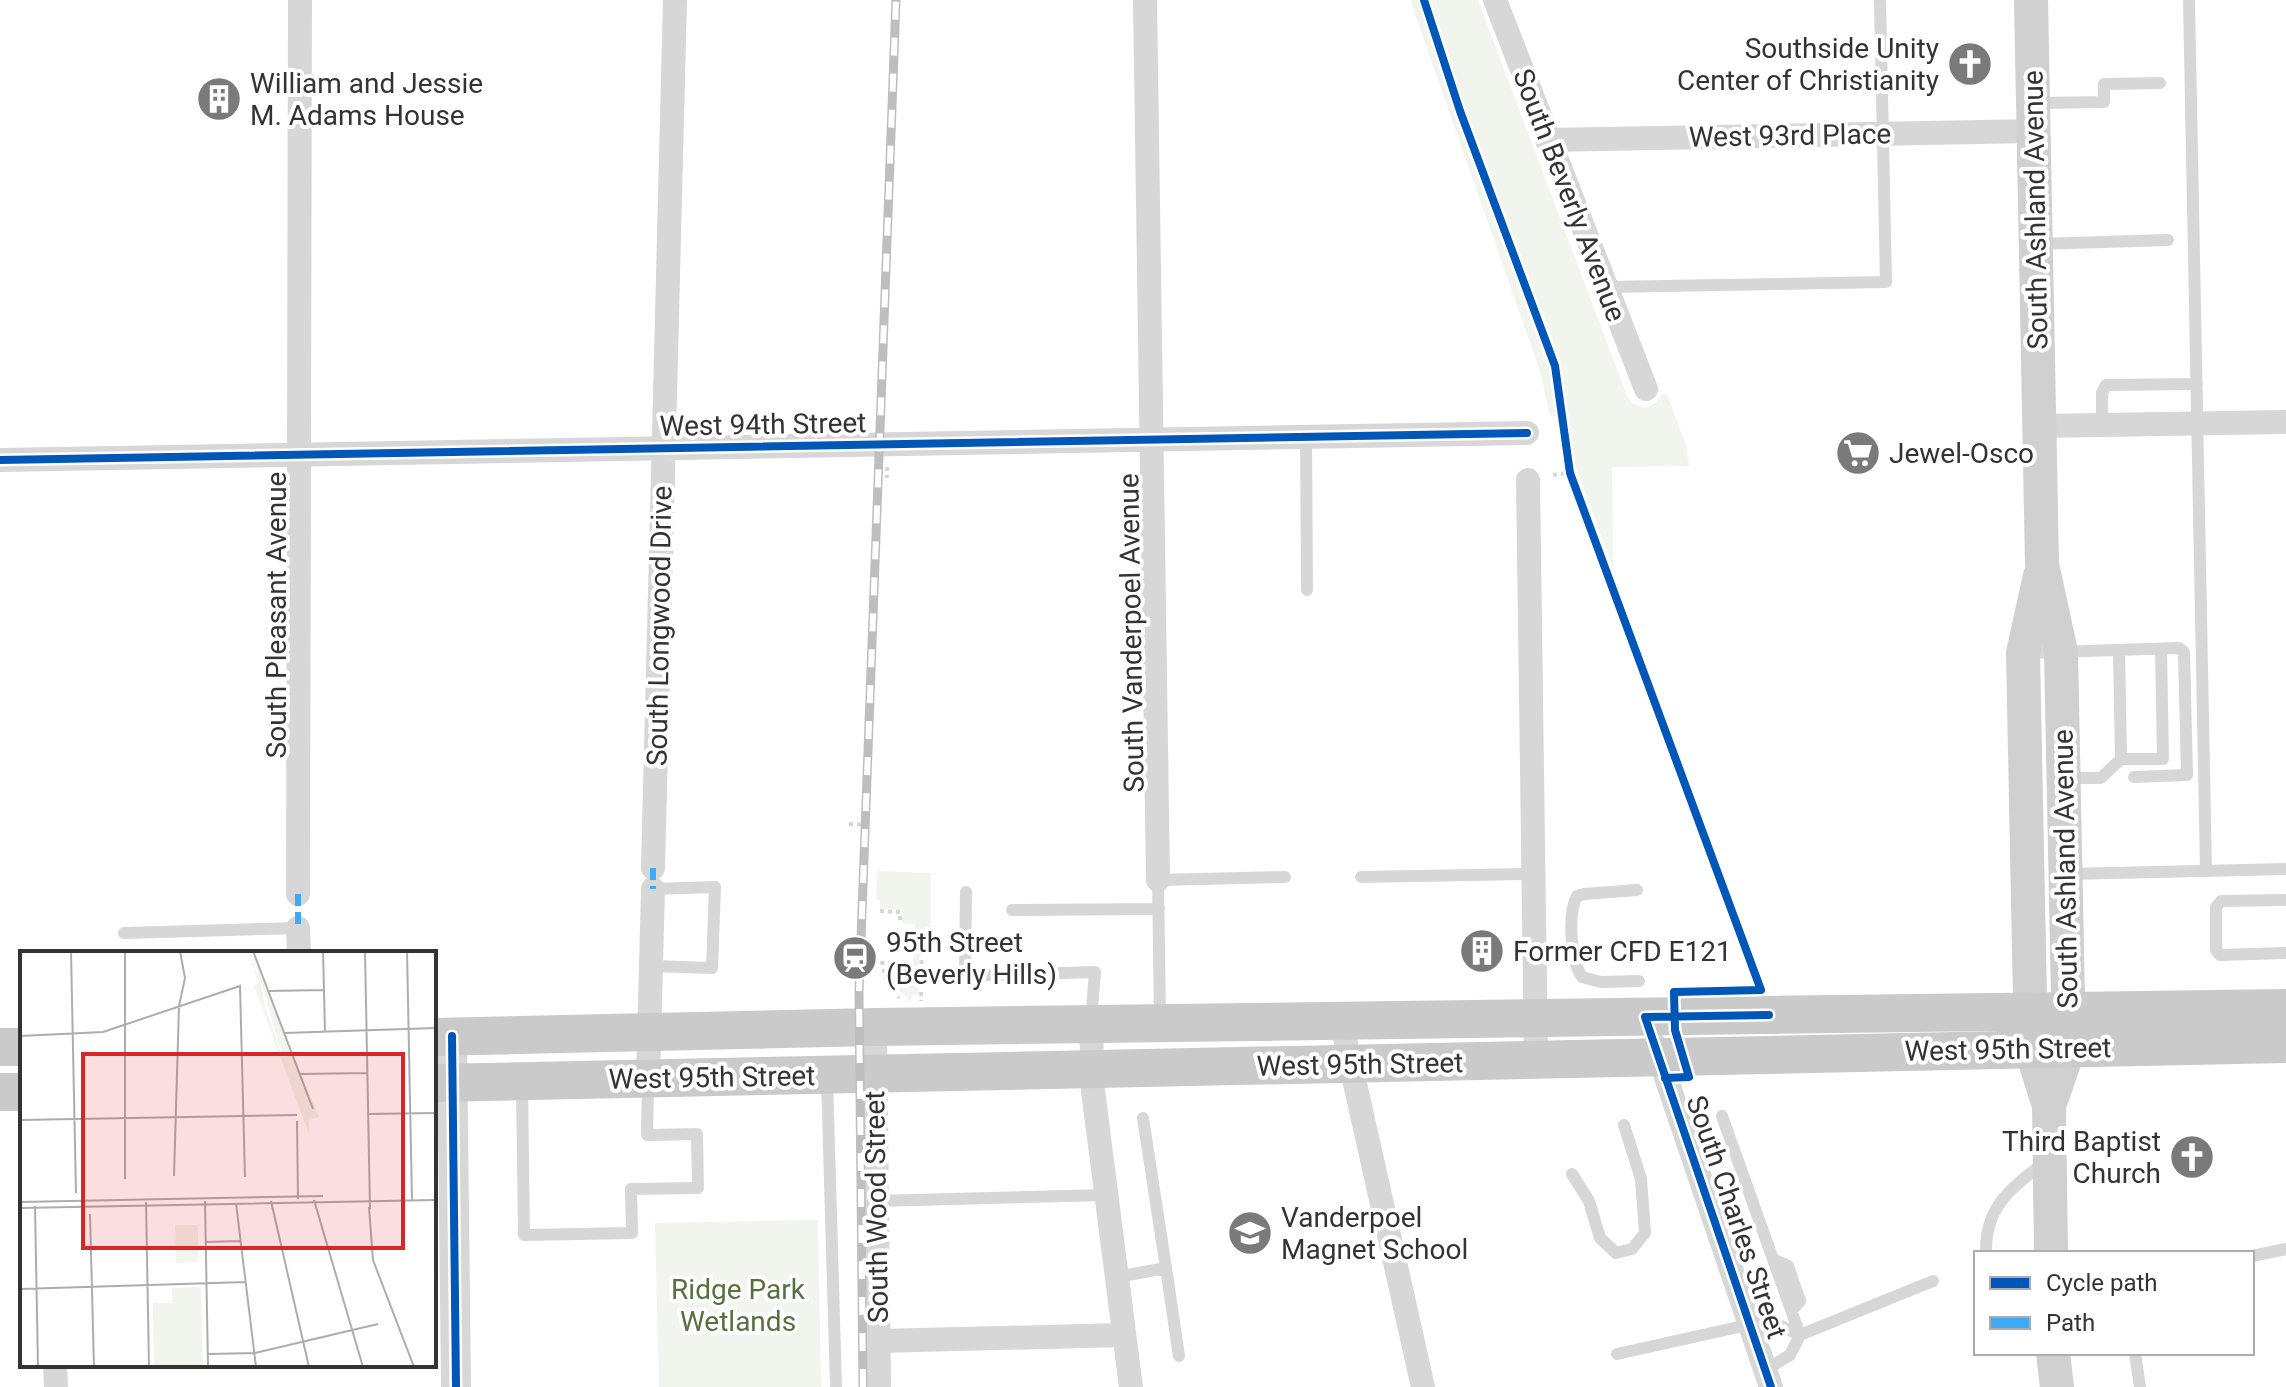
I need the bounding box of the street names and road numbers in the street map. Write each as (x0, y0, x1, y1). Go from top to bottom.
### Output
street label: South Beverly Avenue (1506, 64, 1633, 326)
street label: South Ashland Avenue (2017, 70, 2054, 350)
street label: West 93rd Place (1689, 117, 1892, 154)
street label: West 94th Street (659, 406, 867, 443)
street label: South Pleasant Avenue (260, 472, 293, 758)
street label: South Vanderpoel Avenue (1112, 473, 1151, 793)
street label: South Longwood Drive (641, 486, 678, 766)
street label: South Ashland Avenue (2047, 729, 2084, 1009)
street label: West 95th Street (1904, 1031, 2112, 1068)
street label: West 95th Street (1256, 1046, 1464, 1083)
street label: West 95th Street (608, 1059, 816, 1096)
street label: South Wood Street (858, 1090, 895, 1324)
street label: South Charles Street (1679, 1091, 1794, 1343)

